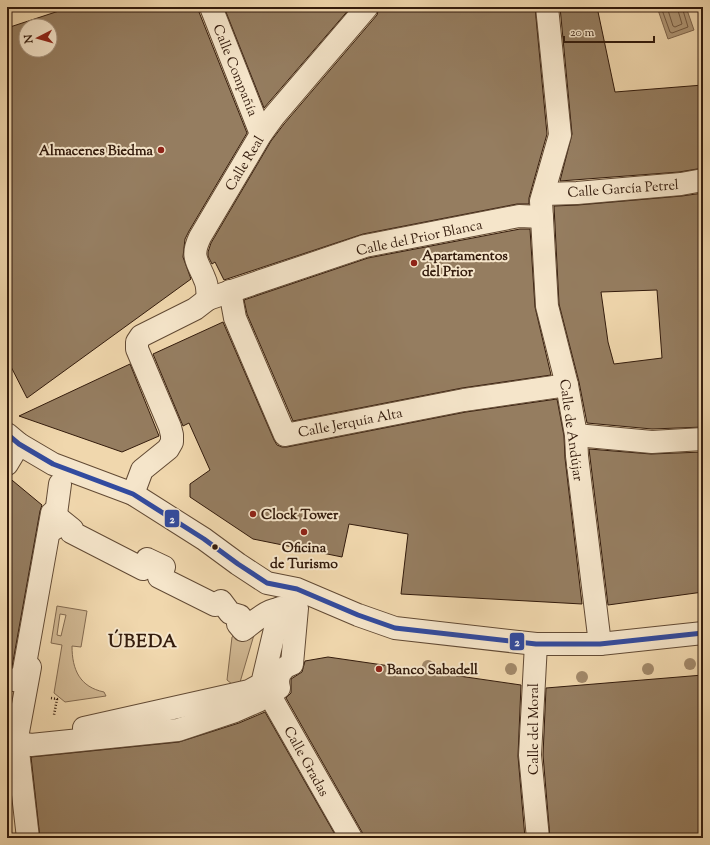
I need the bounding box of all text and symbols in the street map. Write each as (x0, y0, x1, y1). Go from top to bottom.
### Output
north arrow (18, 18, 58, 58)
scale bar (564, 18, 654, 44)
street label: Calle Compañía (207, 22, 262, 120)
text: 20 m (570, 24, 595, 42)
text: N (21, 34, 38, 45)
street label: Calle Real (221, 133, 270, 195)
place label: Almacenes Biedma (39, 142, 154, 162)
marker: Almacenes Biedma (156, 145, 166, 155)
street label: Calle García Petrel (567, 176, 680, 204)
street label: Calle del Prior Blanca (354, 216, 485, 262)
place label: Apartamentos del Prior (422, 247, 508, 283)
marker: Apartamentos del Prior (409, 258, 419, 268)
street label: Calle de Andújar (553, 378, 587, 483)
street label: Calle Jerquía Alta (296, 404, 405, 444)
place label: Clock Tower (261, 506, 339, 526)
line badge: 2 (164, 509, 180, 528)
marker: Clock Tower (248, 509, 258, 519)
text: 2 (169, 512, 175, 528)
marker: Oficina de Turismo (299, 527, 309, 537)
place label: Oficina de Turismo (270, 539, 338, 575)
unlabelled marker (210, 542, 220, 552)
district label: ÚBEDA (108, 629, 178, 656)
line badge: 2 (509, 632, 525, 651)
text: 2 (514, 635, 520, 651)
place label: Banco Sabadell (387, 661, 478, 681)
marker: Banco Sabadell (374, 664, 384, 674)
street label: Calle del Moral (525, 683, 545, 775)
street label: Calle Gradas (278, 723, 333, 801)

